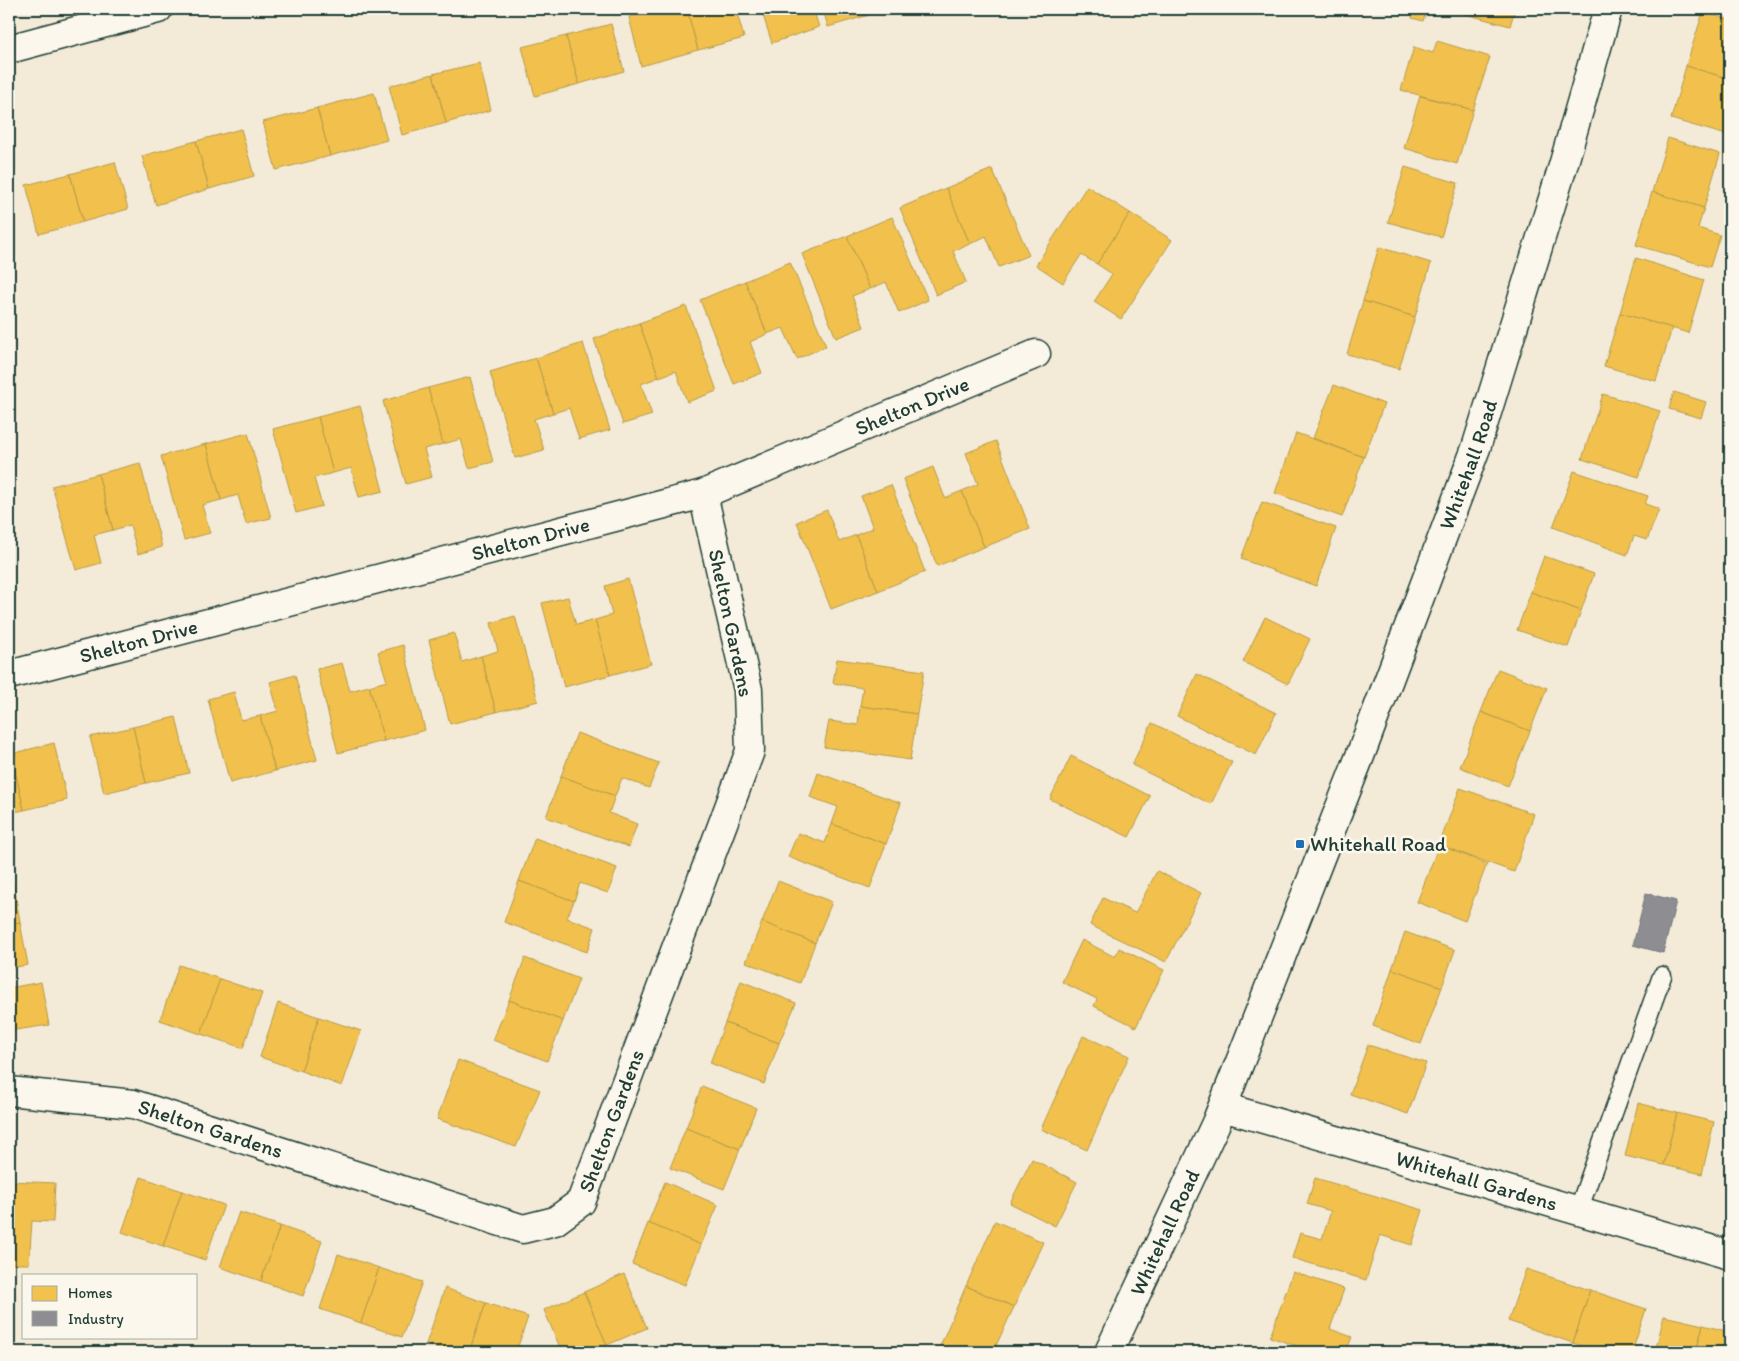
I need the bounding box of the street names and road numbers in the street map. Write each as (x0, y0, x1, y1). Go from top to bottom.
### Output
street label: Shelton Drive (851, 371, 973, 441)
street label: Whitehall Road (1433, 396, 1502, 533)
street label: Shelton Drive (469, 511, 592, 566)
street label: Shelton Gardens (704, 547, 759, 699)
street label: Shelton Drive (77, 613, 200, 668)
street label: Shelton Gardens (573, 1046, 649, 1196)
street label: Shelton Gardens (135, 1093, 286, 1163)
street label: Whitehall Gardens (1393, 1145, 1560, 1216)
street label: Whitehall Road (1124, 1165, 1205, 1299)

